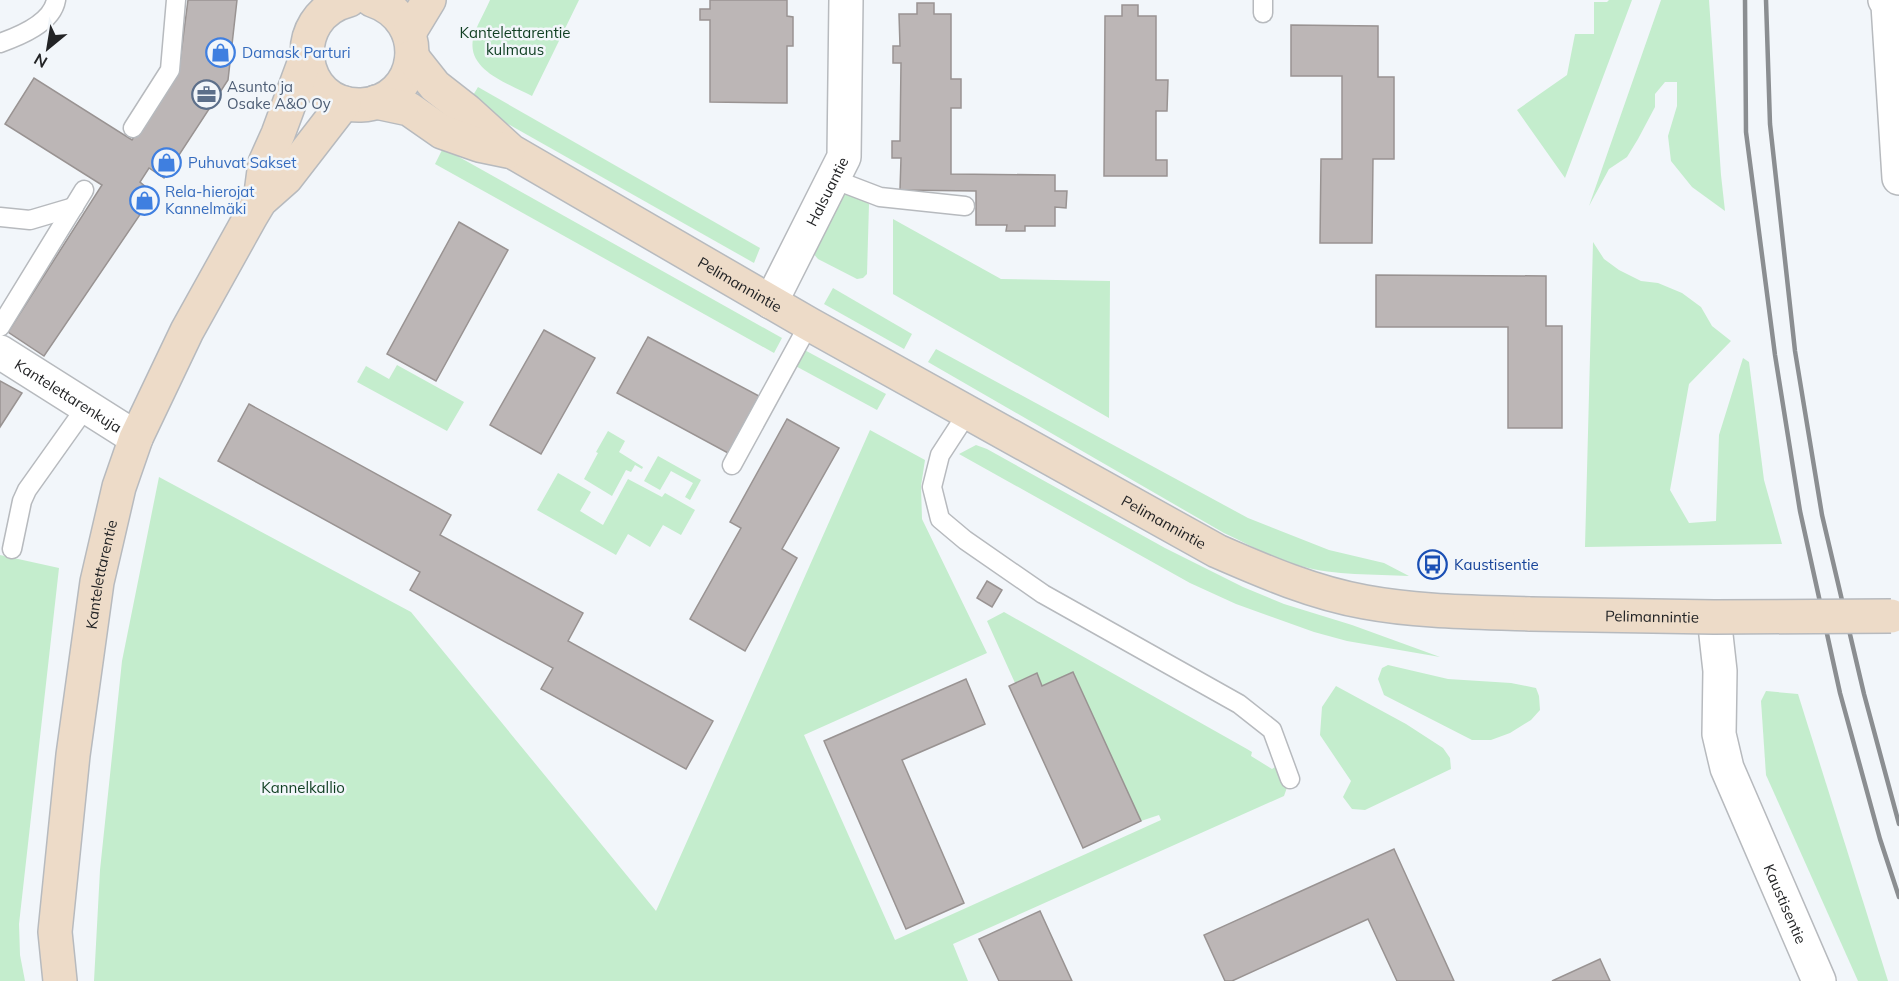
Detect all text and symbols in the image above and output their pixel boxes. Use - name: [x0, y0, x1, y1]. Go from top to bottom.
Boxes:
- north arrow: [18, 18, 78, 78]
- park label: Kantelettarentie kulmaus: [460, 23, 570, 59]
- shop icon: Damask Parturi: [205, 36, 237, 68]
- place label: Damask Parturi: [242, 43, 351, 62]
- text: N: [30, 49, 51, 73]
- place label: Asunto ja Osake A&O Oy: [227, 77, 331, 113]
- office icon: Asunto ja Osake A&O Oy: [190, 79, 222, 111]
- shop icon: Puhuvat Sakset: [151, 146, 183, 178]
- place label: Puhuvat Sakset: [188, 153, 297, 172]
- street label: Halsuantie: [801, 153, 852, 229]
- place label: Rela-hierojat Kannelmäki: [165, 182, 255, 218]
- shop icon: Rela-hierojat Kannelmäki: [128, 184, 160, 216]
- street label: Pelimannintie: [695, 252, 785, 316]
- street label: Kantelettarenkuja: [11, 354, 126, 436]
- street label: Pelimannintie: [1118, 490, 1210, 553]
- street label: Kantelettarentie: [81, 518, 121, 630]
- bus stop icon: Kaustisentie: [1417, 548, 1449, 580]
- place label: Kaustisentie: [1454, 555, 1539, 574]
- street label: Pelimannintie: [1605, 606, 1699, 626]
- park label: Kannelkallio: [261, 778, 345, 797]
- street label: Kaustisentie: [1760, 861, 1811, 946]

